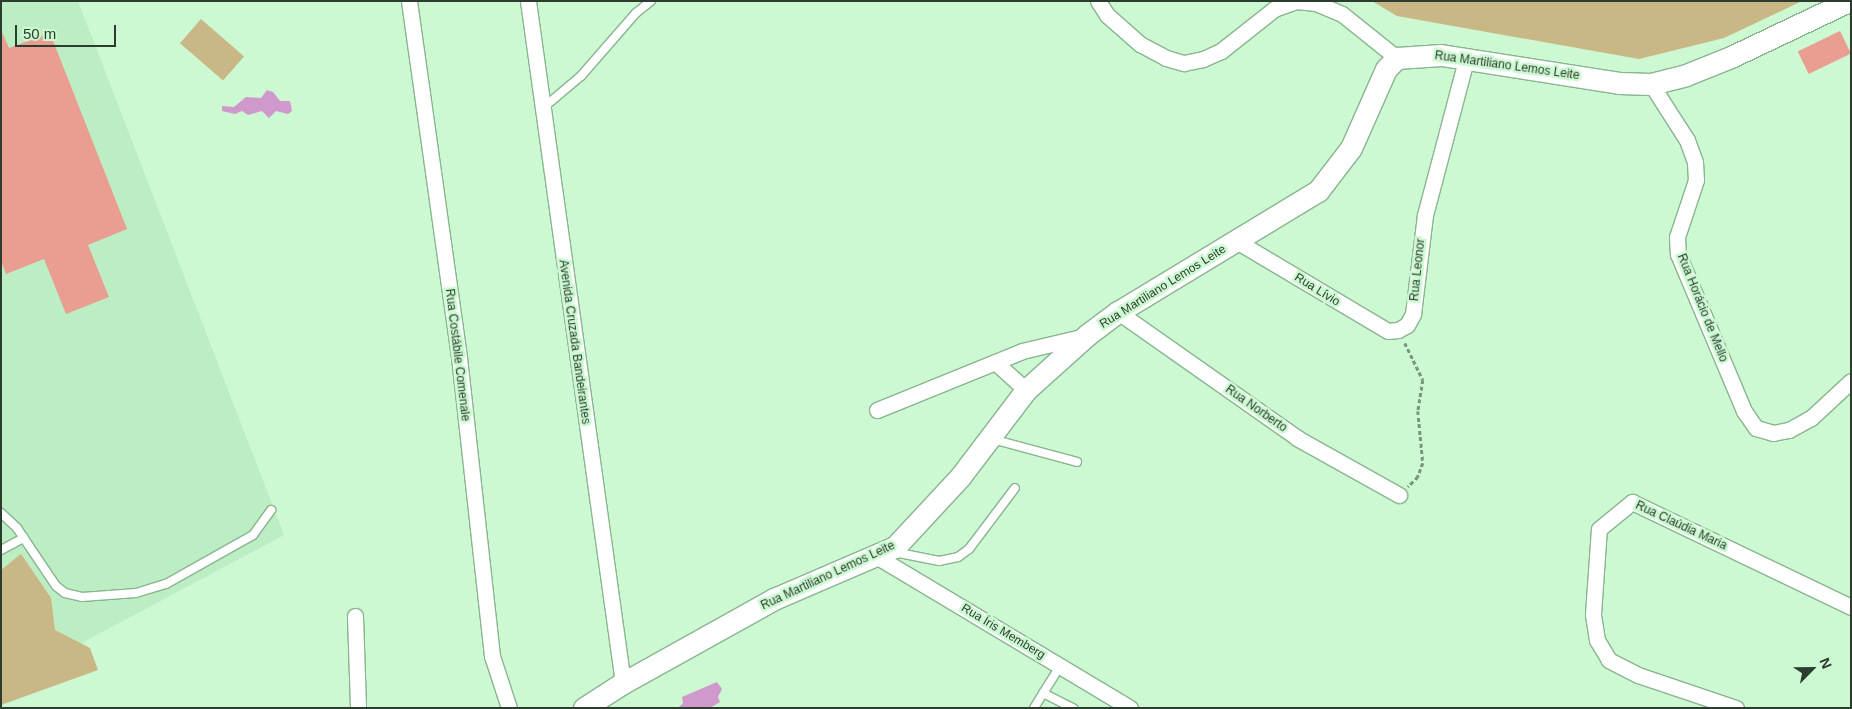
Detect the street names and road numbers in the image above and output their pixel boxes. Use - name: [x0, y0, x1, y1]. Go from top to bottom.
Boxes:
- street label: Rua Martiliano Lemos Leite: [1434, 49, 1580, 83]
- street label: Rua Leonor: [1408, 238, 1428, 302]
- street label: Rua Martiliano Lemos Leite: [1097, 242, 1229, 332]
- street label: Rua Horácio de Mello: [1674, 252, 1730, 364]
- street label: Avenida Cruzada Bandeirantes: [555, 259, 593, 425]
- street label: Rua Lívio: [1292, 270, 1342, 310]
- street label: Rua Costábile Comenale: [442, 288, 472, 422]
- street label: Rua Norberto: [1222, 382, 1290, 436]
- street label: Rua Claúdia Maria: [1633, 498, 1729, 554]
- street label: Rua Martiliano Lemos Leite: [759, 539, 897, 613]
- street label: Rua Íris Memberg: [958, 601, 1048, 663]

